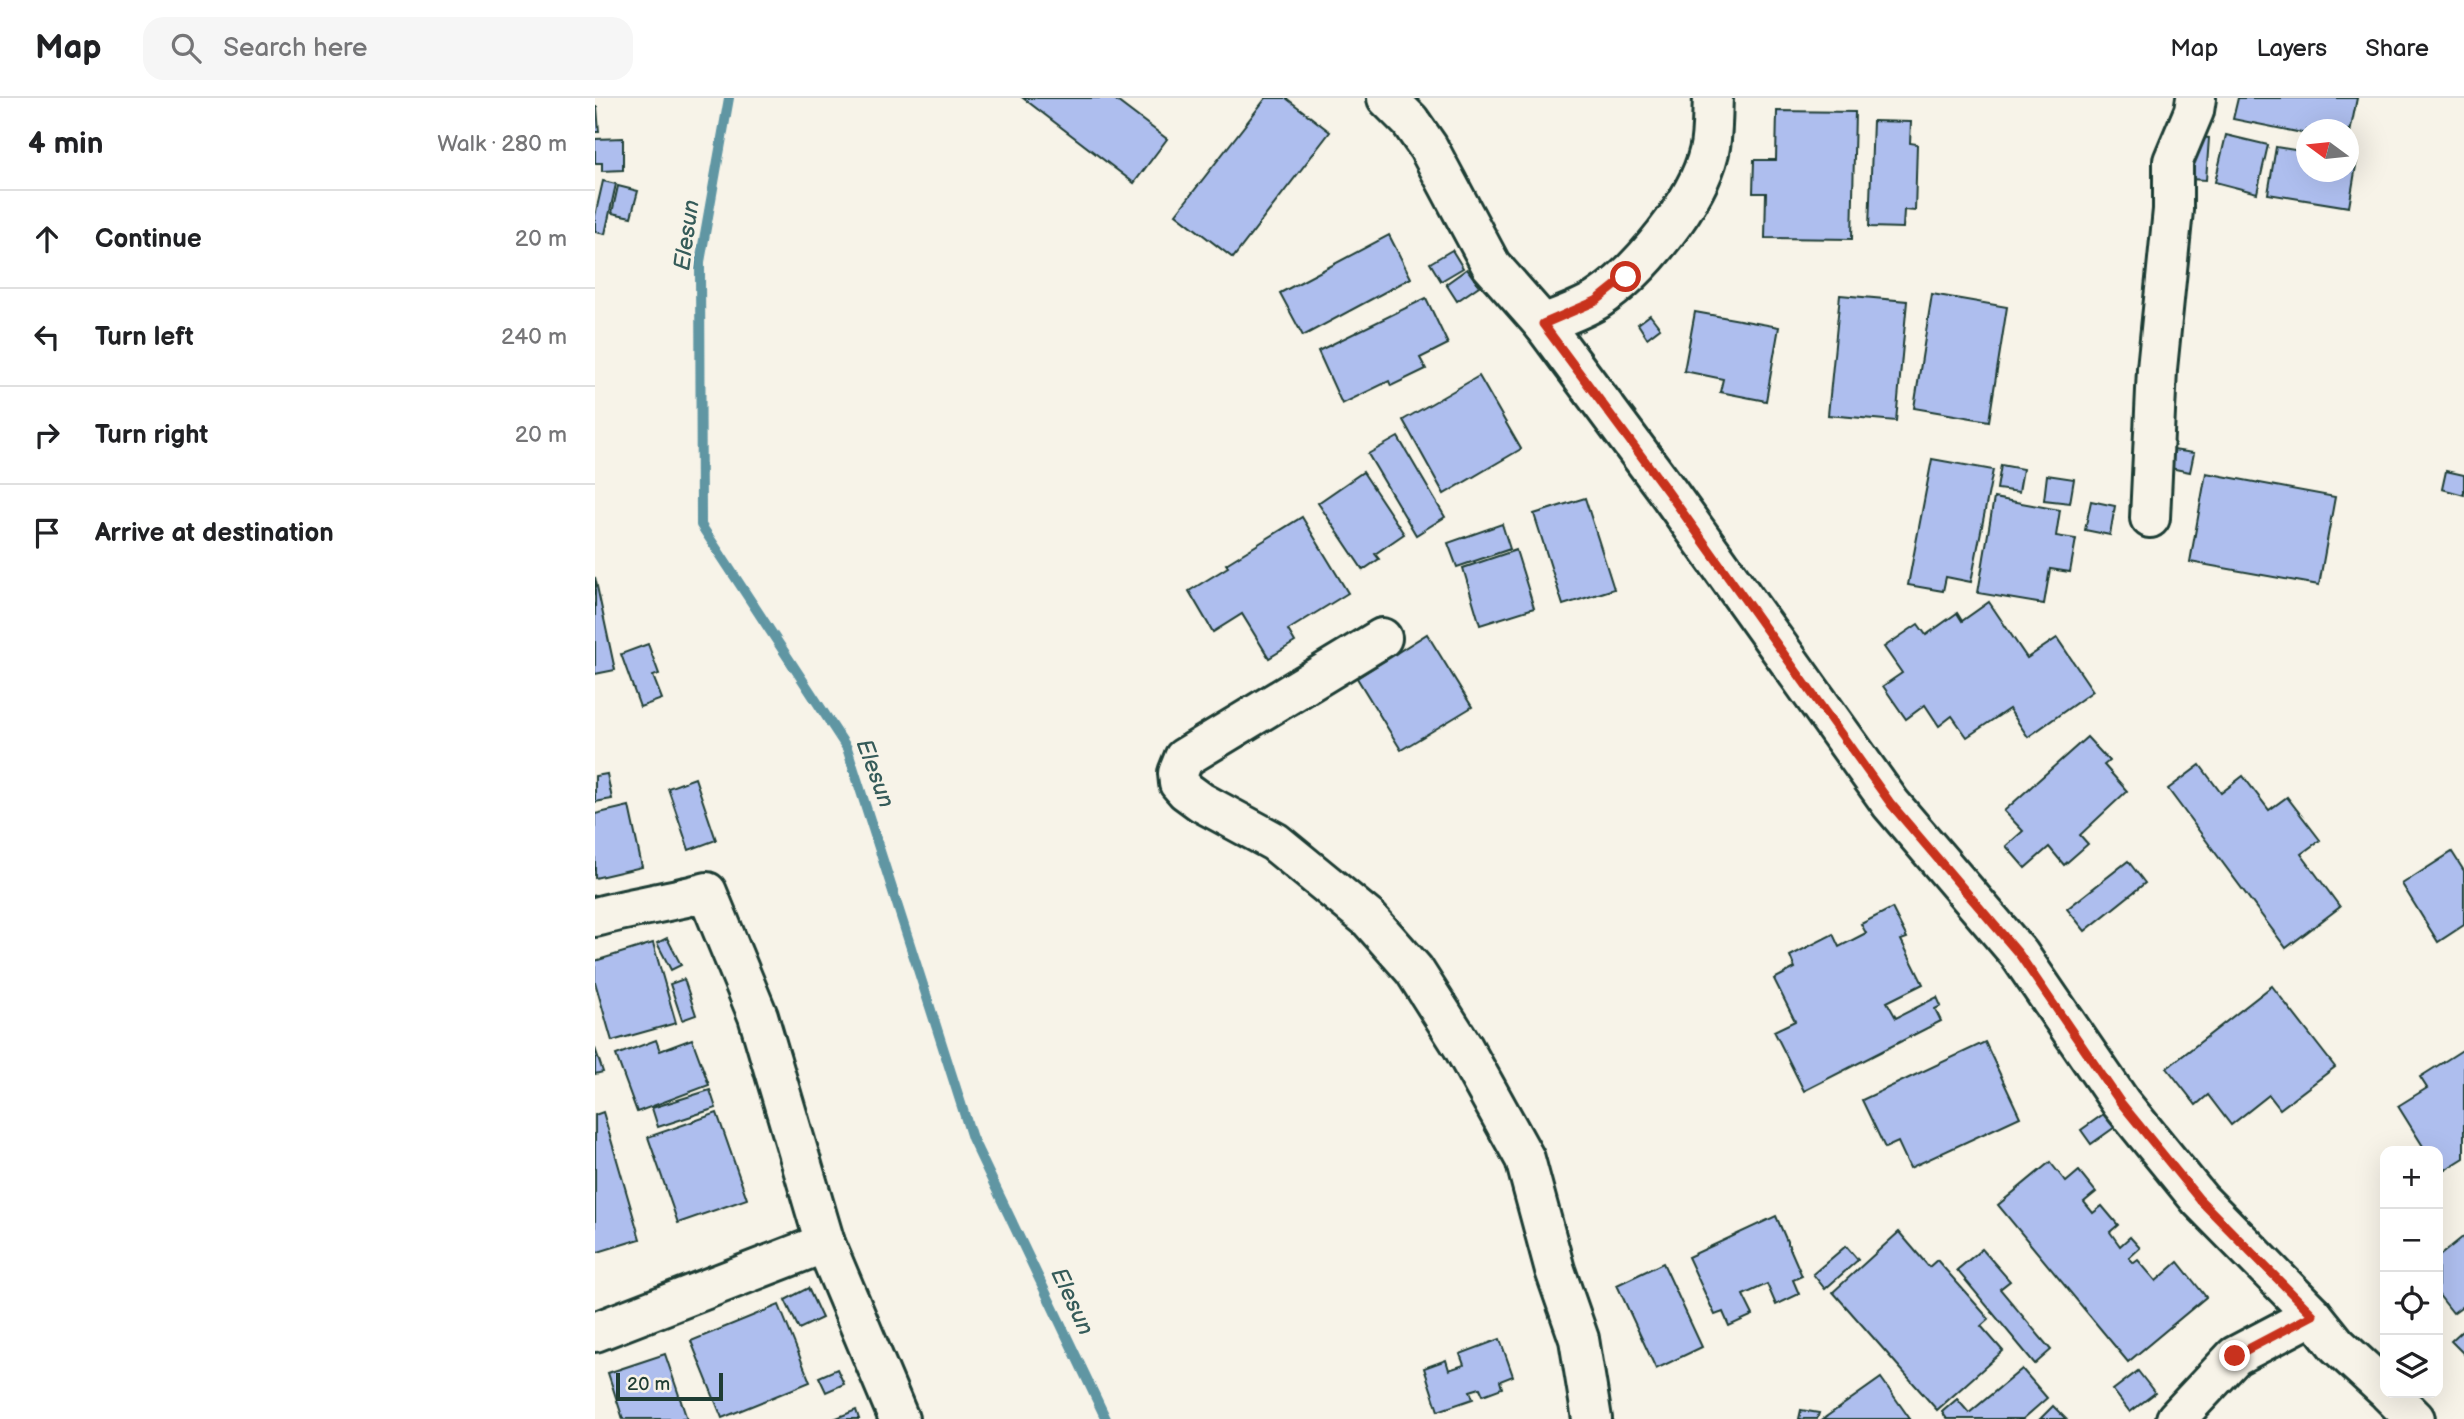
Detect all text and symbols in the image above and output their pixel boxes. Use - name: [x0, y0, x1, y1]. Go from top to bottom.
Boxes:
- search box: [143, 17, 633, 80]
- text: Map: [35, 28, 101, 68]
- icon: search: [167, 29, 205, 67]
- text: Search here: [223, 33, 367, 64]
- text: Map: [2170, 34, 2218, 63]
- text: Layers: [2256, 34, 2327, 63]
- text: Share: [2365, 34, 2429, 63]
- north arrow: [2296, 119, 2359, 182]
- text: 4 min: [28, 126, 103, 162]
- text: Walk · 280 m: [437, 130, 567, 158]
- water label: Elesun: [668, 198, 706, 272]
- icon: ahead: [28, 220, 66, 258]
- text: Continue: [95, 224, 202, 255]
- text: 20 m: [515, 225, 567, 253]
- route start: [1610, 261, 1641, 292]
- icon: left: [28, 318, 66, 356]
- text: Turn left: [95, 322, 194, 353]
- text: 240 m: [501, 323, 567, 351]
- icon: right: [28, 416, 66, 454]
- text: Turn right: [95, 420, 208, 451]
- text: 20 m: [515, 421, 567, 449]
- icon: arrive: [28, 514, 66, 552]
- text: Arrive at destination: [95, 518, 334, 549]
- water label: Elesun: [850, 735, 900, 811]
- map controls: [2380, 1146, 2443, 1398]
- button: +: [2380, 1146, 2443, 1209]
- button: −: [2380, 1209, 2443, 1272]
- water label: Elesun: [1044, 1263, 1100, 1339]
- button: locate: [2380, 1272, 2443, 1335]
- button: layers: [2380, 1335, 2443, 1398]
- route end: [2219, 1340, 2250, 1371]
- scale bar: [616, 1370, 723, 1402]
- text: 20 m: [627, 1373, 670, 1396]

